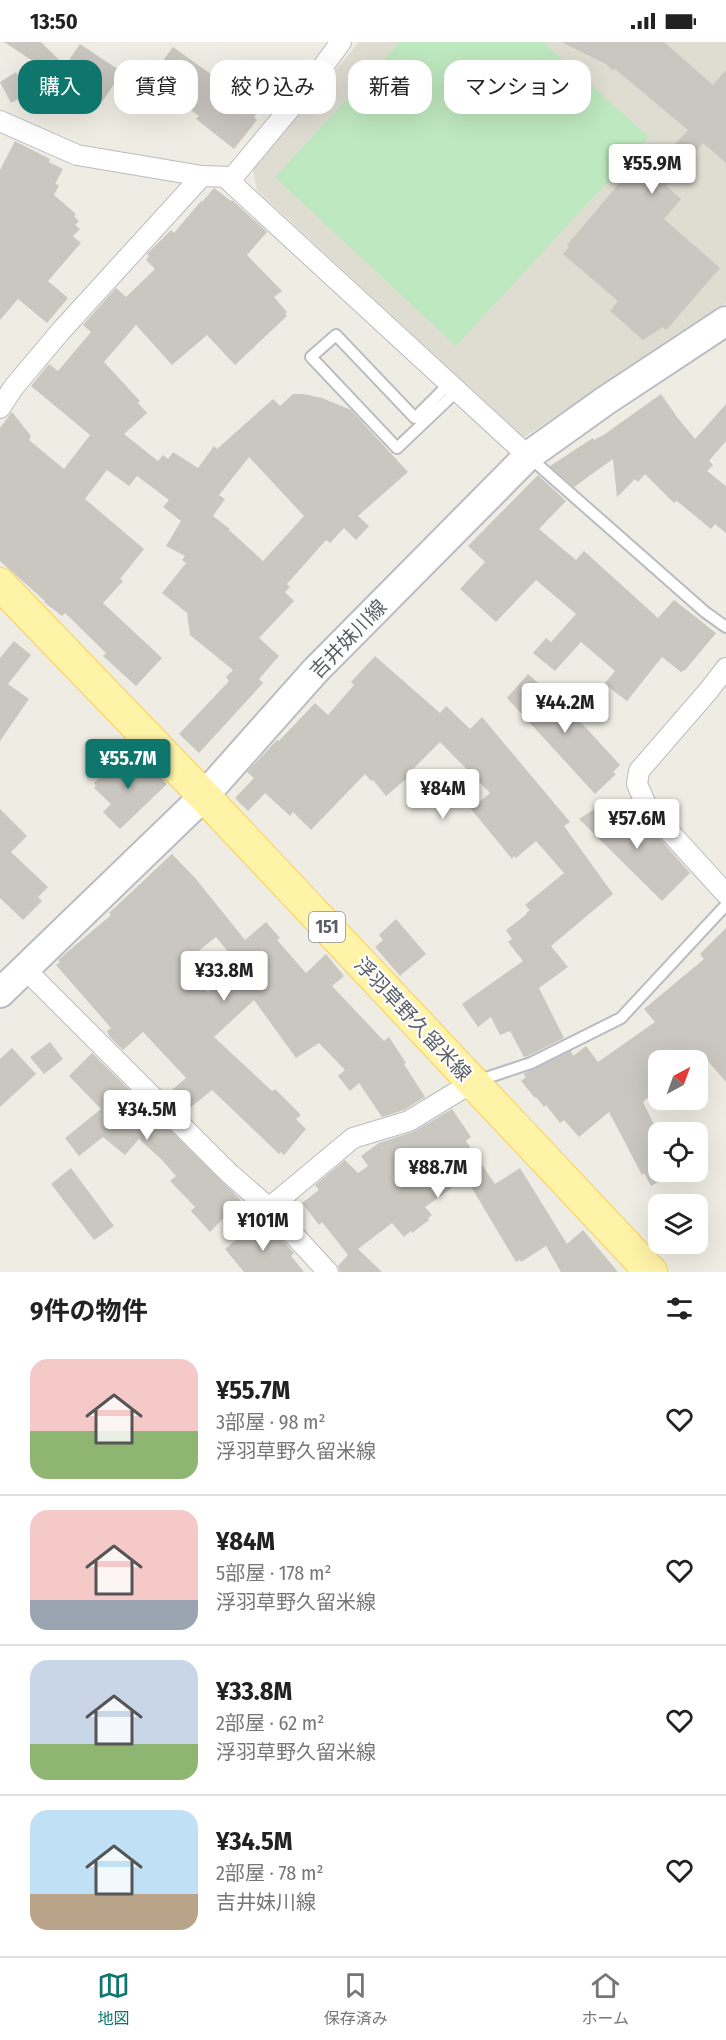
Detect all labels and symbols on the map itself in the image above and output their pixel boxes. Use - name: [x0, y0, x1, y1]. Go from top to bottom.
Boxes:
- pin: ¥55.9M: [603, 144, 701, 195]
- street label: 吉井妹川線: [305, 595, 391, 683]
- pin: ¥44.2M: [516, 683, 614, 734]
- pin: ¥55.7M: [79, 739, 177, 790]
- pin: ¥84M: [407, 769, 479, 820]
- pin: ¥57.6M: [588, 799, 686, 850]
- road number: 151: [309, 912, 345, 942]
- pin: ¥33.8M: [175, 951, 273, 1002]
- street label: 浮羽草野久留米線: [350, 952, 476, 1086]
- north arrow: [648, 1050, 708, 1110]
- pin: ¥34.5M: [98, 1090, 196, 1141]
- pin: ¥88.7M: [389, 1148, 487, 1199]
- pin: ¥101M: [221, 1201, 305, 1252]

